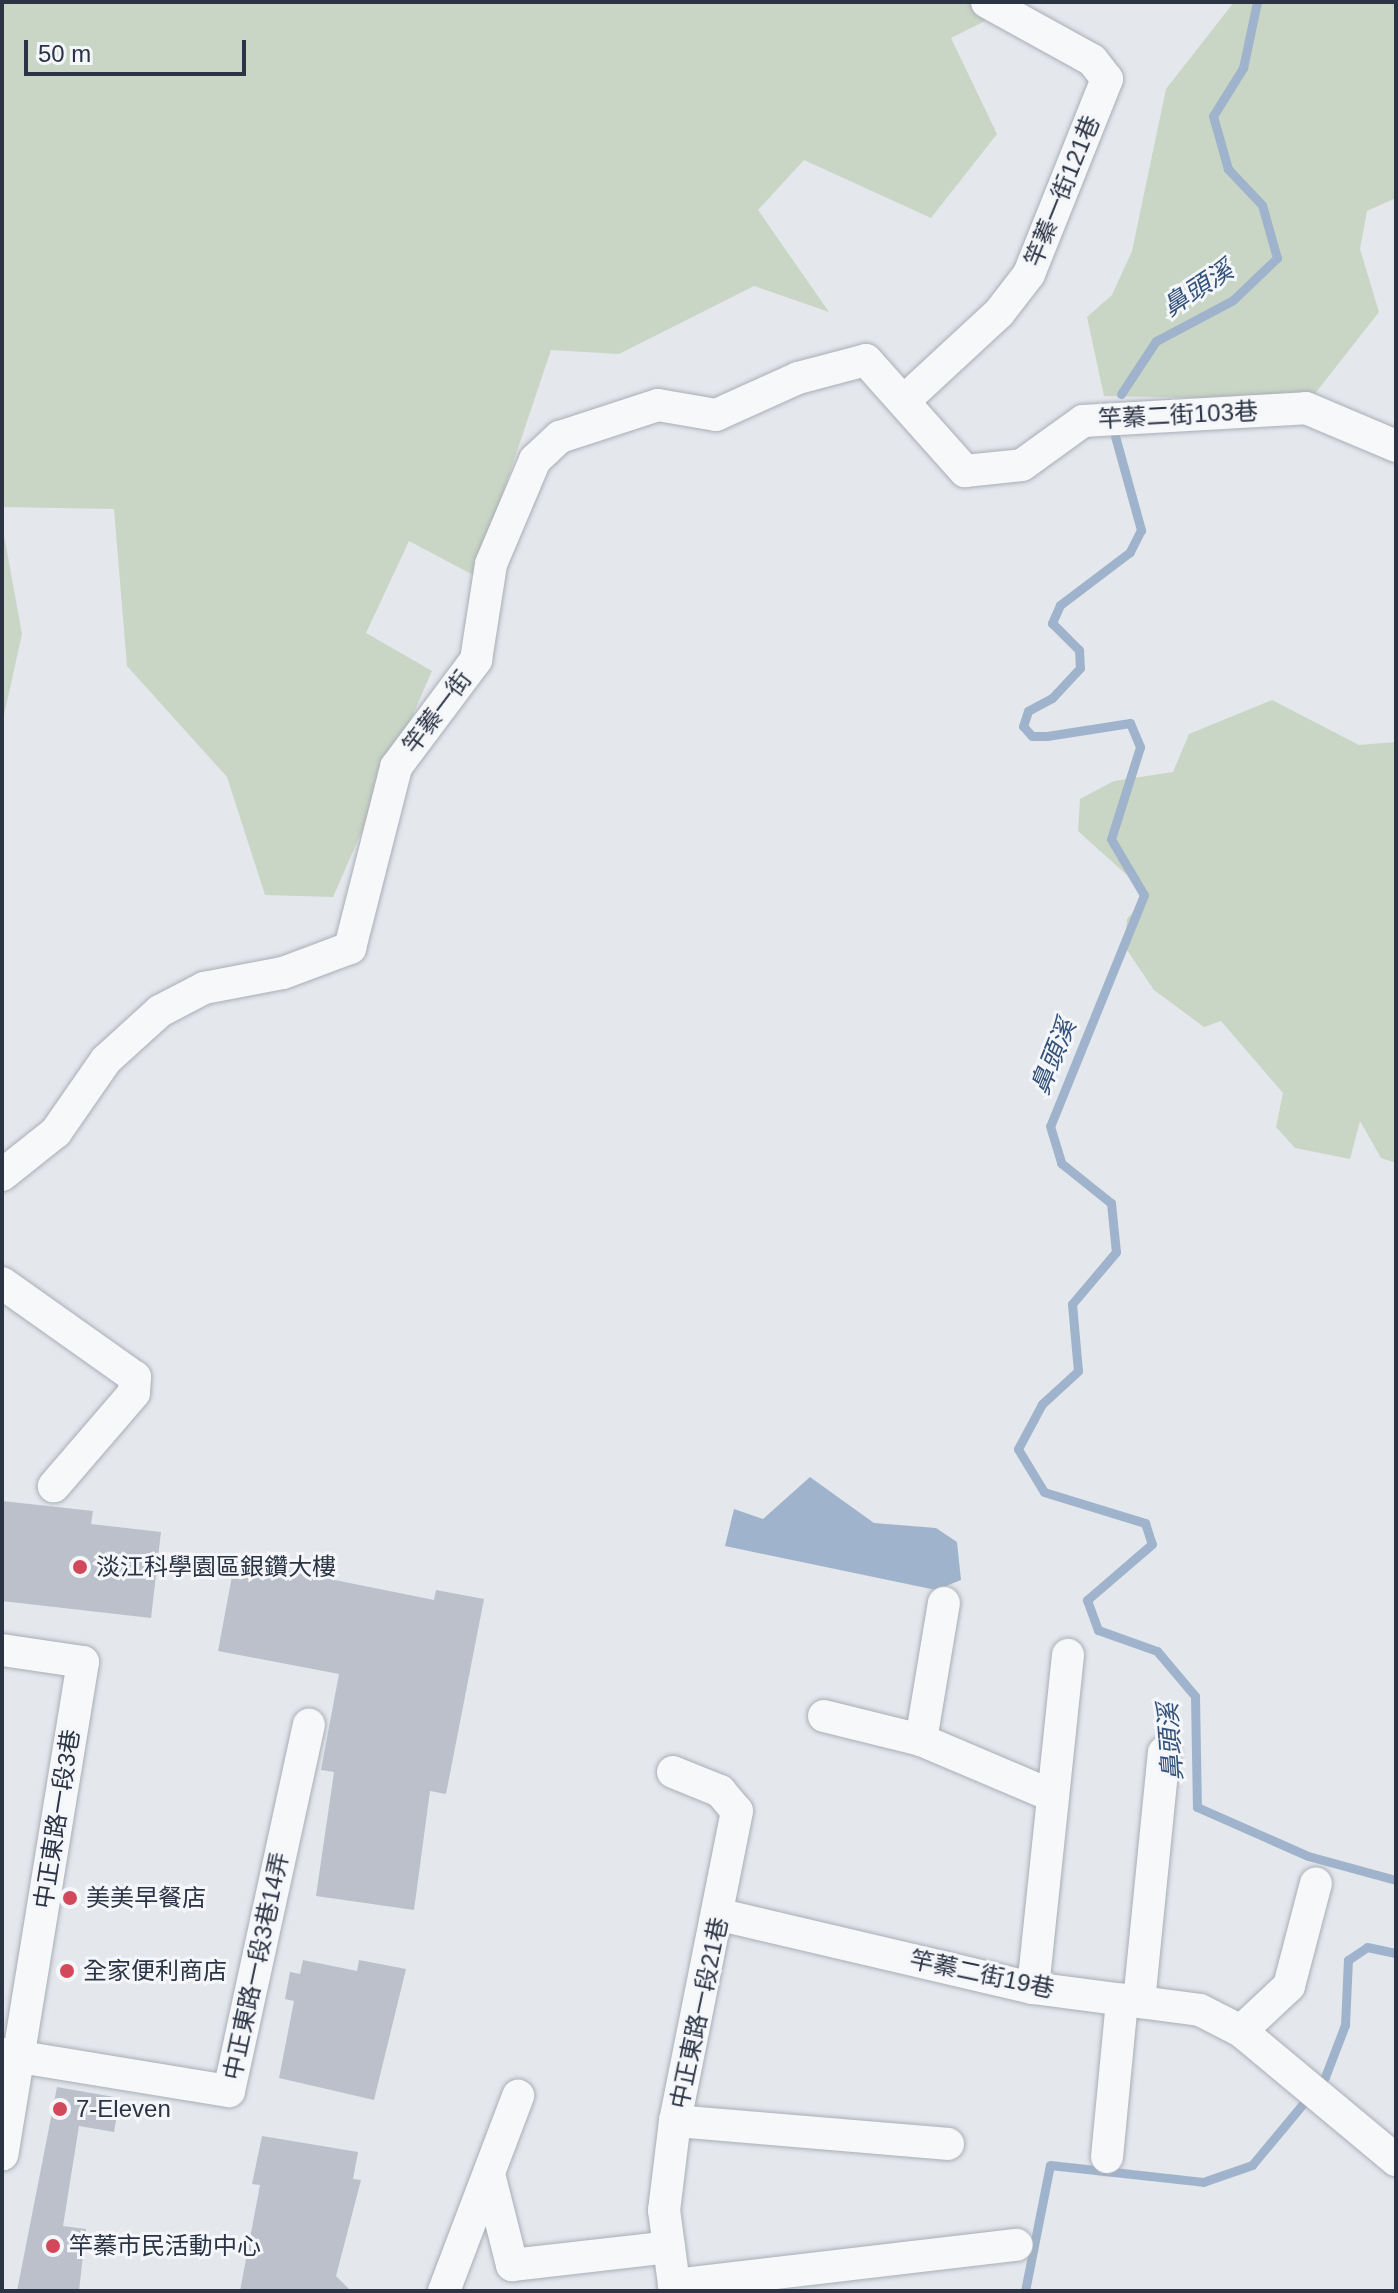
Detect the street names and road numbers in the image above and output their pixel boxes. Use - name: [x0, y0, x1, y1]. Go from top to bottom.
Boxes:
- street label: 竿蓁一街121巷: [1019, 111, 1105, 271]
- street label: 竿蓁二街103巷: [1097, 396, 1259, 434]
- street label: 竿蓁一街: [397, 665, 477, 759]
- street label: 中正東路一段3巷: [29, 1727, 85, 1911]
- street label: 中正東路一段3巷14弄: [218, 1850, 294, 2082]
- street label: 中正東路一段21巷: [665, 1915, 733, 2111]
- street label: 竿蓁二街19巷: [907, 1945, 1057, 2003]

